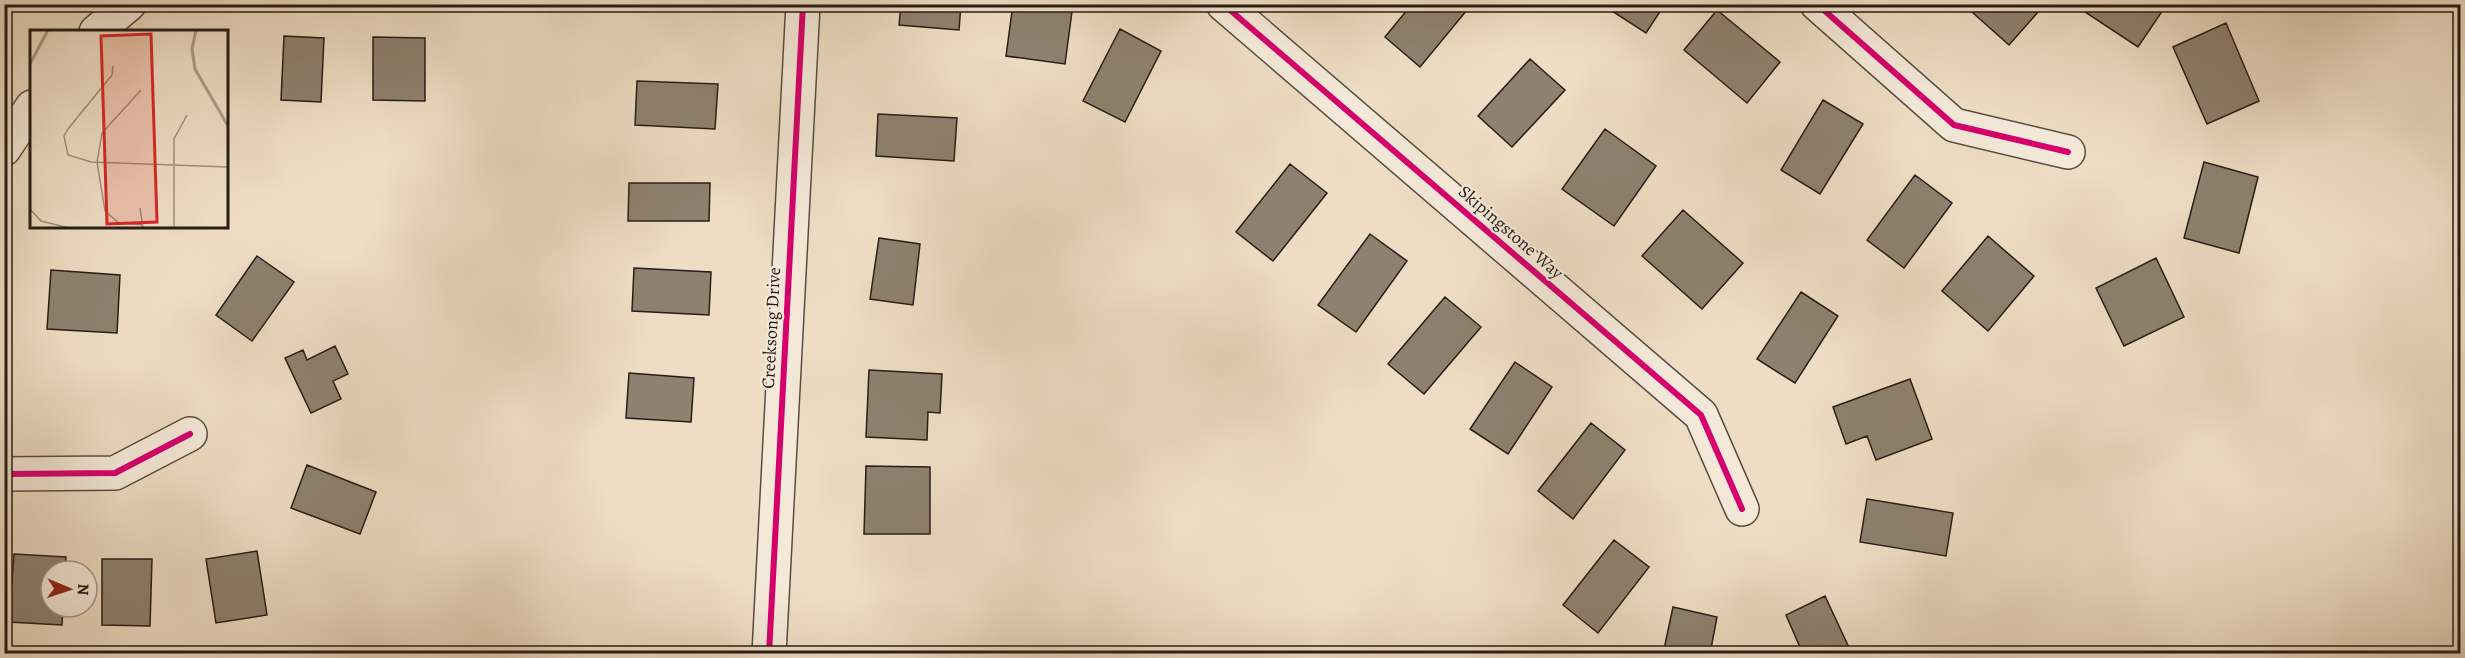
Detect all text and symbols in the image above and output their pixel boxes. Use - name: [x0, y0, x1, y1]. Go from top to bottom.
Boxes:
- inset map: [30, 30, 228, 228]
- street label: Skipingstone Way: [1453, 180, 1569, 285]
- street label: Creeksong Drive: [756, 267, 786, 389]
- north arrow: [39, 559, 99, 619]
- text: N: [72, 583, 94, 596]

